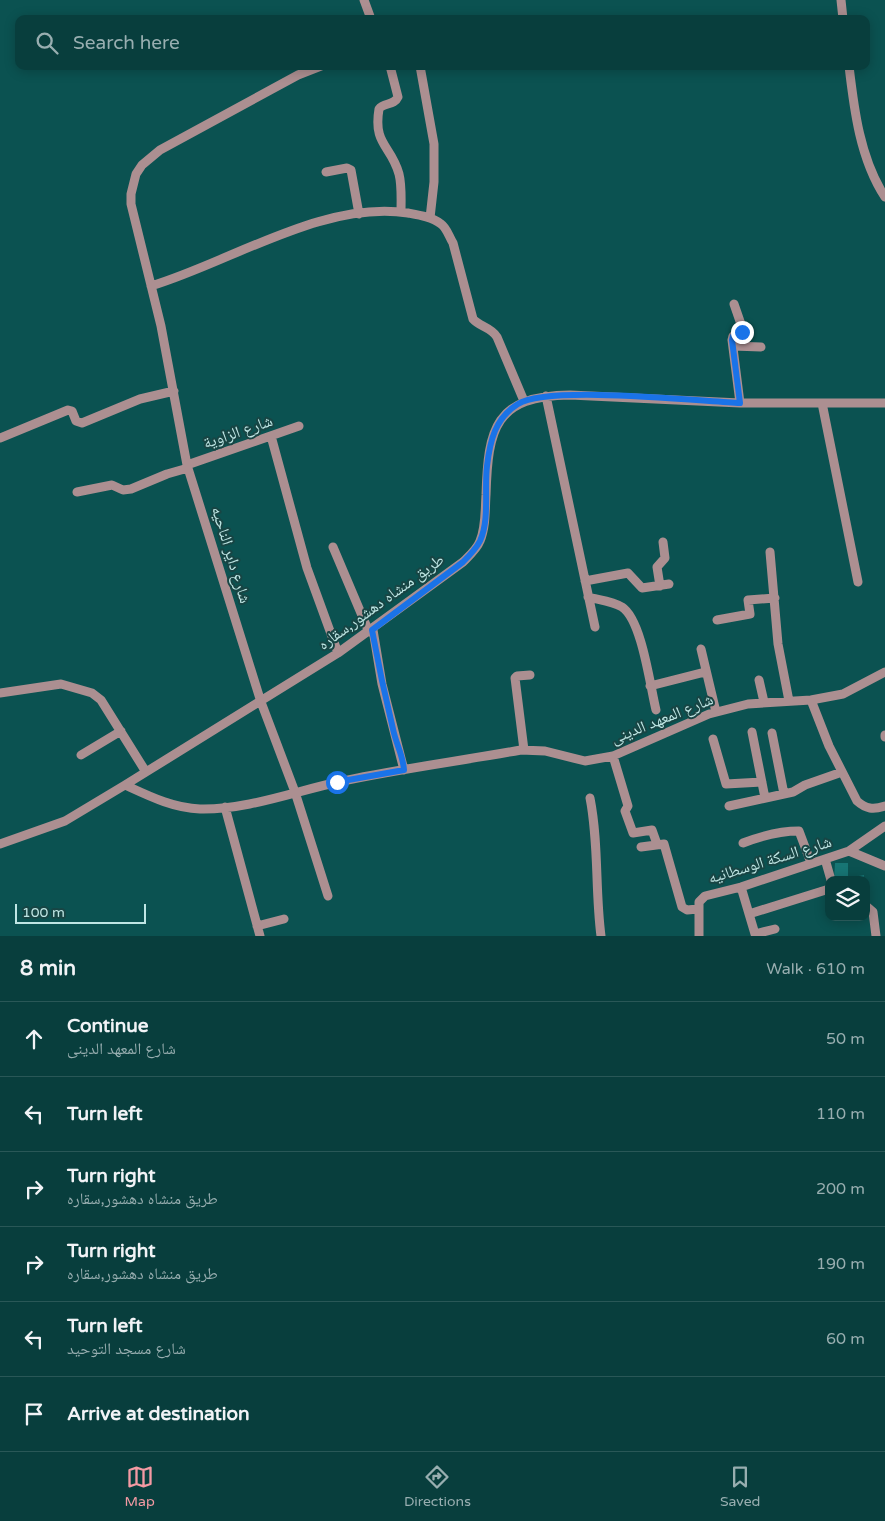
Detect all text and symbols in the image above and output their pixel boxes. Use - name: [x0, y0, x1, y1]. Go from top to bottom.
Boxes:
- search box: [15, 15, 870, 70]
- icon: search: [33, 29, 61, 57]
- text: Search here: [73, 32, 180, 54]
- route end: [731, 321, 754, 344]
- street label: شارع الزاوية: [201, 411, 275, 453]
- street label: شارع داير الناحيه: [207, 504, 255, 606]
- street label: طريق منشاه دهشور,سقاره: [314, 550, 448, 654]
- street label: شارع المعهد الدينى: [608, 689, 716, 749]
- route start: [326, 771, 349, 794]
- street label: شارع السكة الوسطانيه: [706, 832, 834, 888]
- map controls: [825, 876, 870, 921]
- button: layers: [825, 876, 870, 921]
- scale bar: [15, 901, 146, 924]
- text: 100 m: [22, 904, 65, 921]
- text: 8 min: [20, 956, 76, 981]
- text: Walk · 610 m: [766, 959, 865, 979]
- text: Continue: [67, 1015, 149, 1037]
- icon: ahead: [20, 1025, 48, 1053]
- text: 50 m: [826, 1029, 865, 1049]
- text: شارع المعهد الدينى: [67, 1039, 176, 1059]
- icon: left: [20, 1100, 48, 1128]
- text: Turn left: [67, 1103, 143, 1125]
- text: 110 m: [816, 1104, 865, 1124]
- text: Turn right: [67, 1165, 155, 1187]
- icon: right: [20, 1175, 48, 1203]
- text: 200 m: [816, 1179, 865, 1199]
- text: طريق منشاه دهشور,سقاره: [67, 1189, 218, 1209]
- text: Turn right: [67, 1240, 155, 1262]
- icon: right: [20, 1250, 48, 1278]
- text: 190 m: [816, 1254, 865, 1274]
- text: طريق منشاه دهشور,سقاره: [67, 1264, 218, 1284]
- text: Turn left: [67, 1315, 143, 1337]
- icon: left: [20, 1325, 48, 1353]
- text: 60 m: [826, 1329, 865, 1349]
- text: شارع مسجد التوحيد: [67, 1339, 186, 1359]
- icon: arrive: [20, 1400, 48, 1428]
- text: Arrive at destination: [67, 1403, 250, 1425]
- tab: Map: [125, 1463, 155, 1510]
- tab: Directions: [404, 1463, 471, 1510]
- tab: Saved: [720, 1463, 760, 1510]

